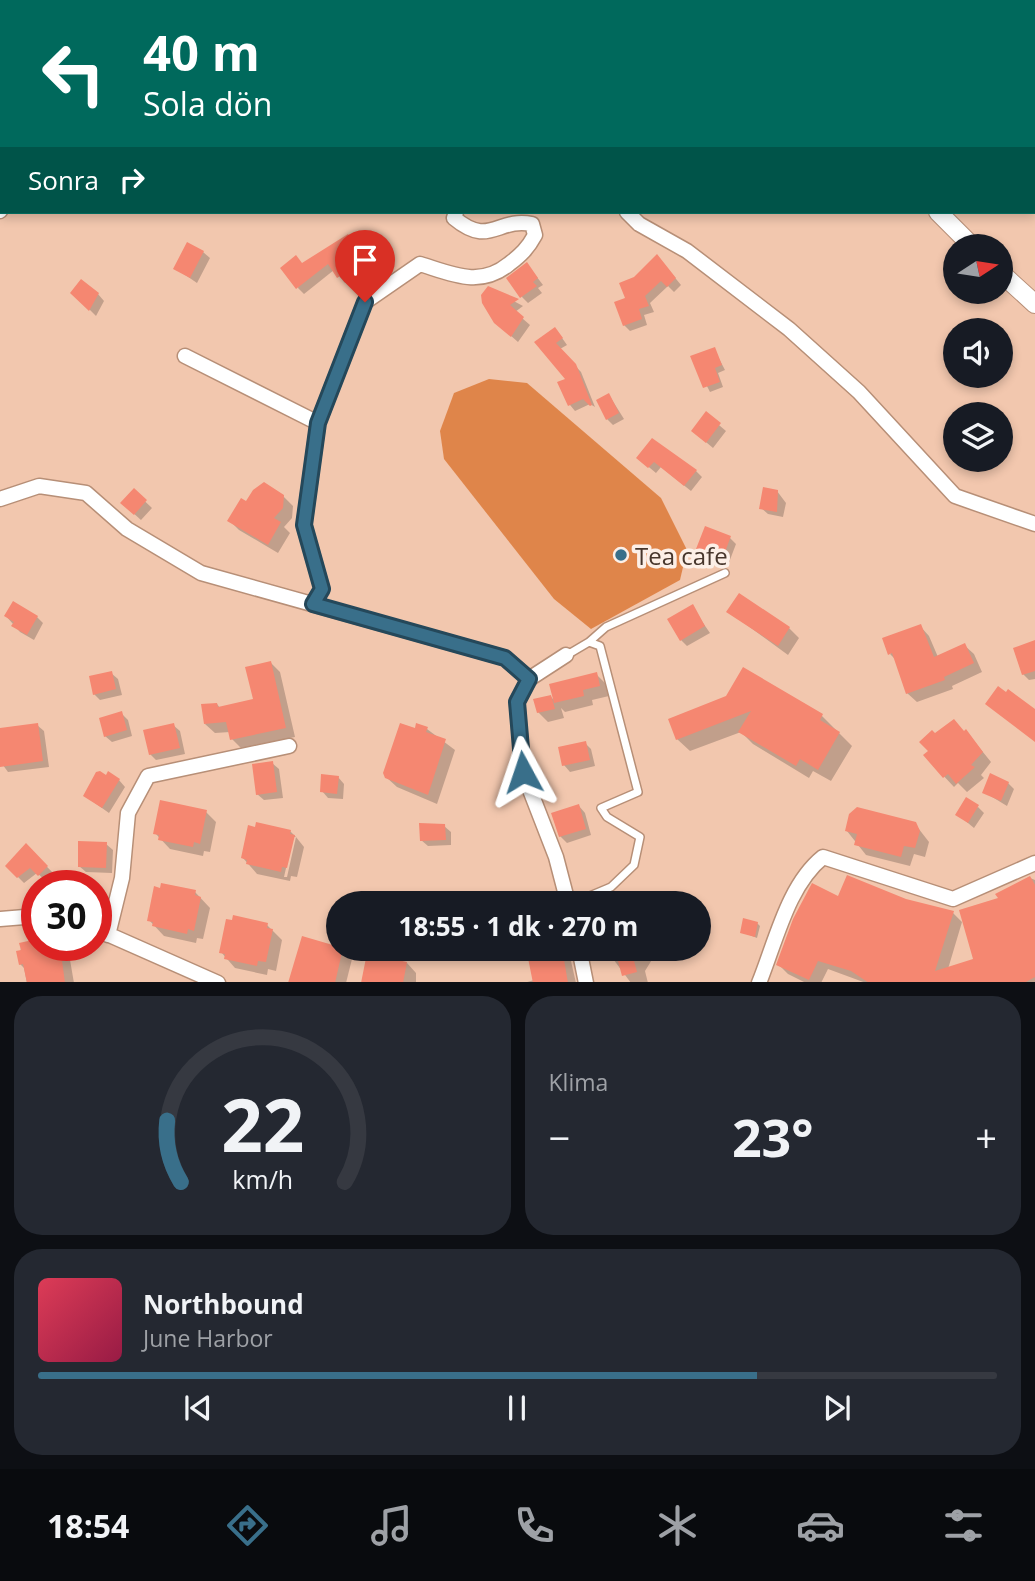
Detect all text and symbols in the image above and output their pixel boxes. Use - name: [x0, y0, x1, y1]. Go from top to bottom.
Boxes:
- text: 40 m: [143, 19, 260, 85]
- icon: left: [28, 28, 119, 119]
- text: Sola dön: [143, 82, 272, 125]
- icon: right: [113, 161, 151, 199]
- text: Sonra: [28, 162, 99, 198]
- pin: [335, 230, 395, 302]
- north arrow: [943, 234, 1013, 304]
- map controls: [943, 234, 1013, 472]
- icon: arrive: [346, 241, 384, 279]
- button: sound: [943, 318, 1013, 388]
- button: layers: [943, 402, 1013, 472]
- place label: Tea cafe: [635, 539, 728, 572]
- marker: Tea cafe: [613, 547, 629, 563]
- position arrow: [486, 735, 560, 809]
- speed limit sign: 30: [21, 870, 112, 961]
- text: 18:55 · 1 dk · 270 m: [399, 908, 638, 944]
- text: Klima: [549, 1066, 608, 1098]
- text: 22: [221, 1074, 304, 1173]
- text: 23°: [732, 1101, 814, 1172]
- text: −: [549, 1111, 570, 1163]
- text: +: [975, 1111, 997, 1163]
- text: km/h: [232, 1161, 293, 1195]
- text: Northbound: [143, 1286, 304, 1322]
- text: June Harbor: [143, 1322, 273, 1354]
- icon: previous: [179, 1389, 217, 1427]
- icon: pause: [498, 1389, 536, 1427]
- icon: next: [818, 1389, 856, 1427]
- icon: directions: [223, 1501, 272, 1550]
- icon: music: [367, 1501, 416, 1550]
- icon: phone: [510, 1501, 559, 1550]
- icon: climate: [653, 1501, 702, 1550]
- icon: car: [796, 1501, 845, 1550]
- icon: filters: [939, 1501, 988, 1550]
- text: 18:54: [47, 1504, 129, 1547]

